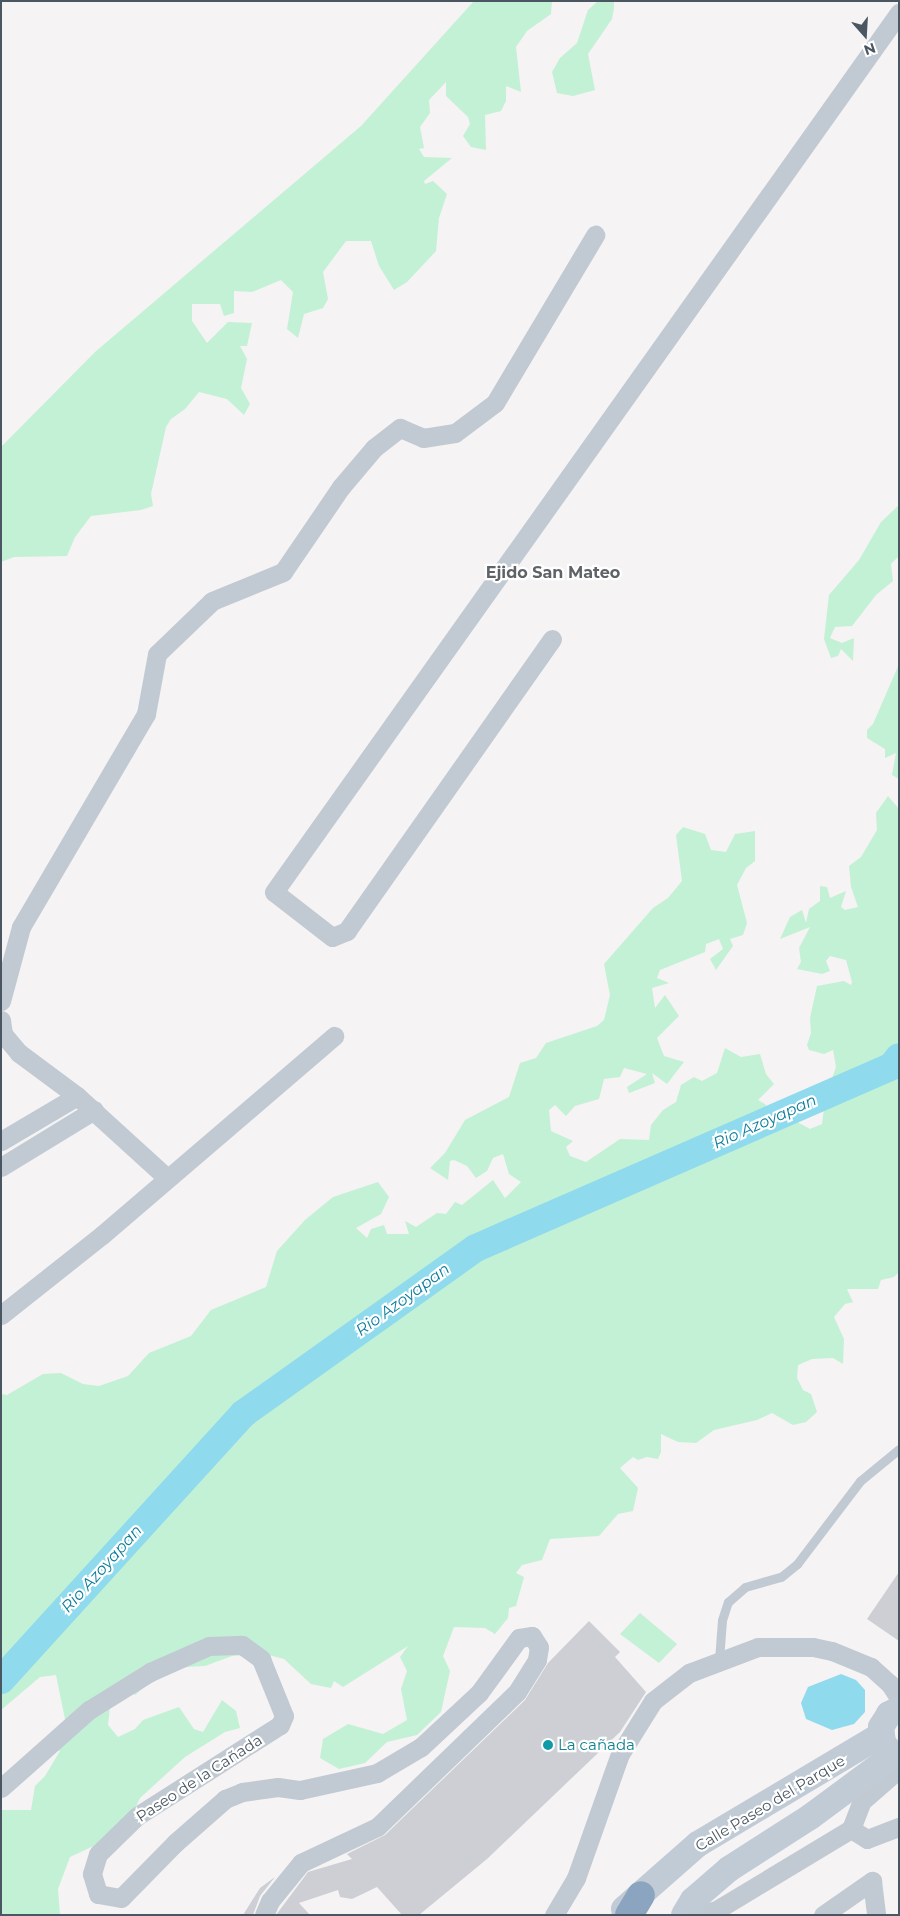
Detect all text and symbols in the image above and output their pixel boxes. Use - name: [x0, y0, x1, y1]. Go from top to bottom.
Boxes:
- north arrow: [840, 10, 890, 60]
- text: N: [862, 39, 878, 60]
- district label: Ejido San Mateo: [486, 563, 620, 583]
- water label: Rio Azoyapan: [710, 1091, 820, 1153]
- water label: Rio Azoyapan: [352, 1260, 454, 1340]
- water label: Rio Azoyapan: [58, 1521, 146, 1617]
- street label: Paseo de la Cañada: [133, 1731, 265, 1825]
- place label: La cañada: [558, 1736, 635, 1754]
- marker: La cañada: [542, 1739, 554, 1751]
- street label: Calle Paseo del Parque: [692, 1751, 848, 1855]

